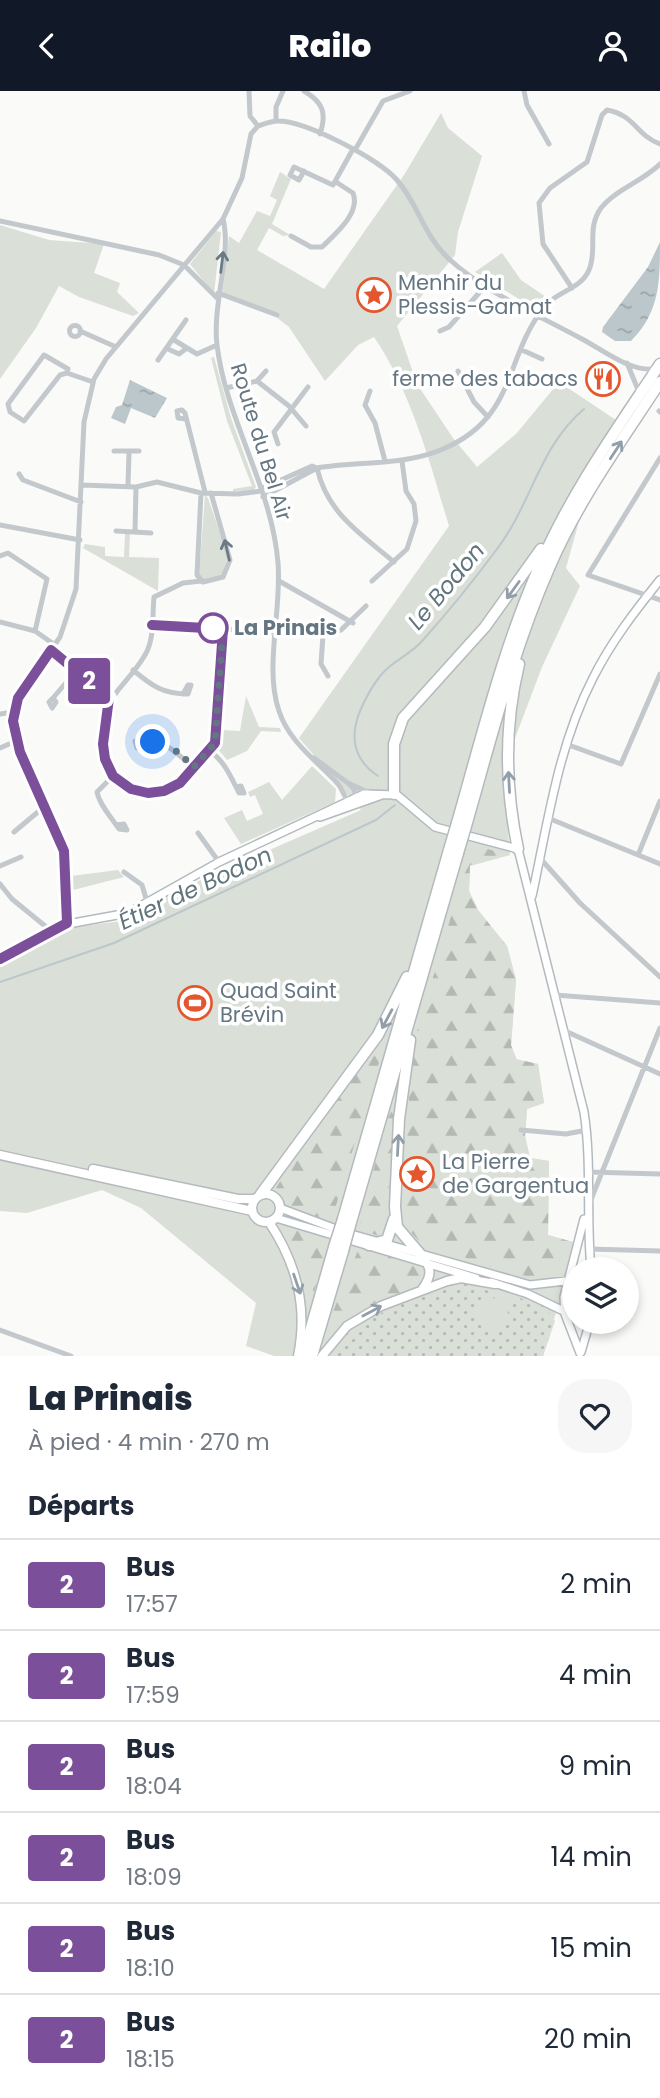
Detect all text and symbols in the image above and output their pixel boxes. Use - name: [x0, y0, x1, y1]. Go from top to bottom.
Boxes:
- text: Railo: [289, 23, 371, 68]
- icon: back: [28, 27, 66, 65]
- icon: person: [594, 27, 632, 65]
- one-way arrow: [215, 251, 228, 274]
- place label: Menhir du Plessis-Gamat: [398, 268, 552, 321]
- place icon: Menhir du Plessis-Gamat: [355, 276, 393, 314]
- street label: Route du Bel Air: [224, 360, 299, 524]
- restaurant icon: ferme des tabacs: [584, 360, 622, 398]
- place label: ferme des tabacs: [392, 364, 578, 393]
- one-way arrow: [609, 440, 623, 460]
- water label: Le Bodon: [400, 536, 492, 636]
- one-way arrow: [220, 539, 233, 562]
- one-way arrow: [506, 580, 520, 599]
- marker: La Prinais: [198, 613, 228, 643]
- place label: La Prinais: [234, 613, 337, 642]
- line badge: 2: [66, 658, 112, 704]
- text: 2: [82, 664, 96, 697]
- your location: [135, 724, 170, 759]
- one-way arrow: [502, 771, 515, 794]
- water label: Étier de Bodon: [113, 838, 277, 938]
- place label: Quad Saint Brévin: [220, 976, 337, 1029]
- sports icon: Quad Saint Brévin: [176, 984, 214, 1022]
- one-way arrow: [380, 1008, 393, 1029]
- one-way arrow: [391, 1134, 404, 1157]
- place label: La Pierre de Gargentua: [442, 1147, 589, 1200]
- place icon: La Pierre de Gargentua: [398, 1155, 436, 1193]
- map controls: [562, 1257, 639, 1334]
- button: layers: [562, 1257, 639, 1334]
- one-way arrow: [292, 1272, 304, 1294]
- one-way arrow: [361, 1304, 382, 1317]
- text: La Prinais: [28, 1375, 193, 1422]
- button: heart: [558, 1379, 632, 1453]
- text: À pied · 4 min · 270 m: [28, 1426, 270, 1458]
- text: Départs: [28, 1488, 134, 1524]
- text: Bus: [126, 1549, 175, 1585]
- text: 2 min: [560, 1566, 632, 1602]
- text: 2: [60, 1568, 73, 1601]
- text: 17:57: [126, 1588, 178, 1620]
- text: Bus: [126, 1640, 175, 1676]
- text: 4 min: [559, 1657, 632, 1693]
- text: 2: [60, 1659, 73, 1692]
- text: 17:59: [126, 1679, 180, 1711]
- text: Bus: [126, 1731, 175, 1767]
- text: 9 min: [559, 1748, 632, 1784]
- text: 2: [60, 1750, 73, 1783]
- text: 18:04: [126, 1770, 182, 1802]
- text: Bus: [126, 1822, 175, 1858]
- text: 14 min: [551, 1839, 632, 1875]
- text: 2: [60, 1841, 73, 1874]
- text: 18:09: [126, 1861, 182, 1893]
- text: Bus: [126, 1913, 175, 1949]
- text: 15 min: [551, 1930, 632, 1966]
- text: 2: [60, 1932, 73, 1965]
- text: 18:10: [126, 1952, 175, 1984]
- text: Bus: [126, 2004, 175, 2040]
- text: 20 min: [544, 2021, 632, 2057]
- text: 2: [60, 2023, 73, 2056]
- text: 18:15: [126, 2043, 175, 2075]

